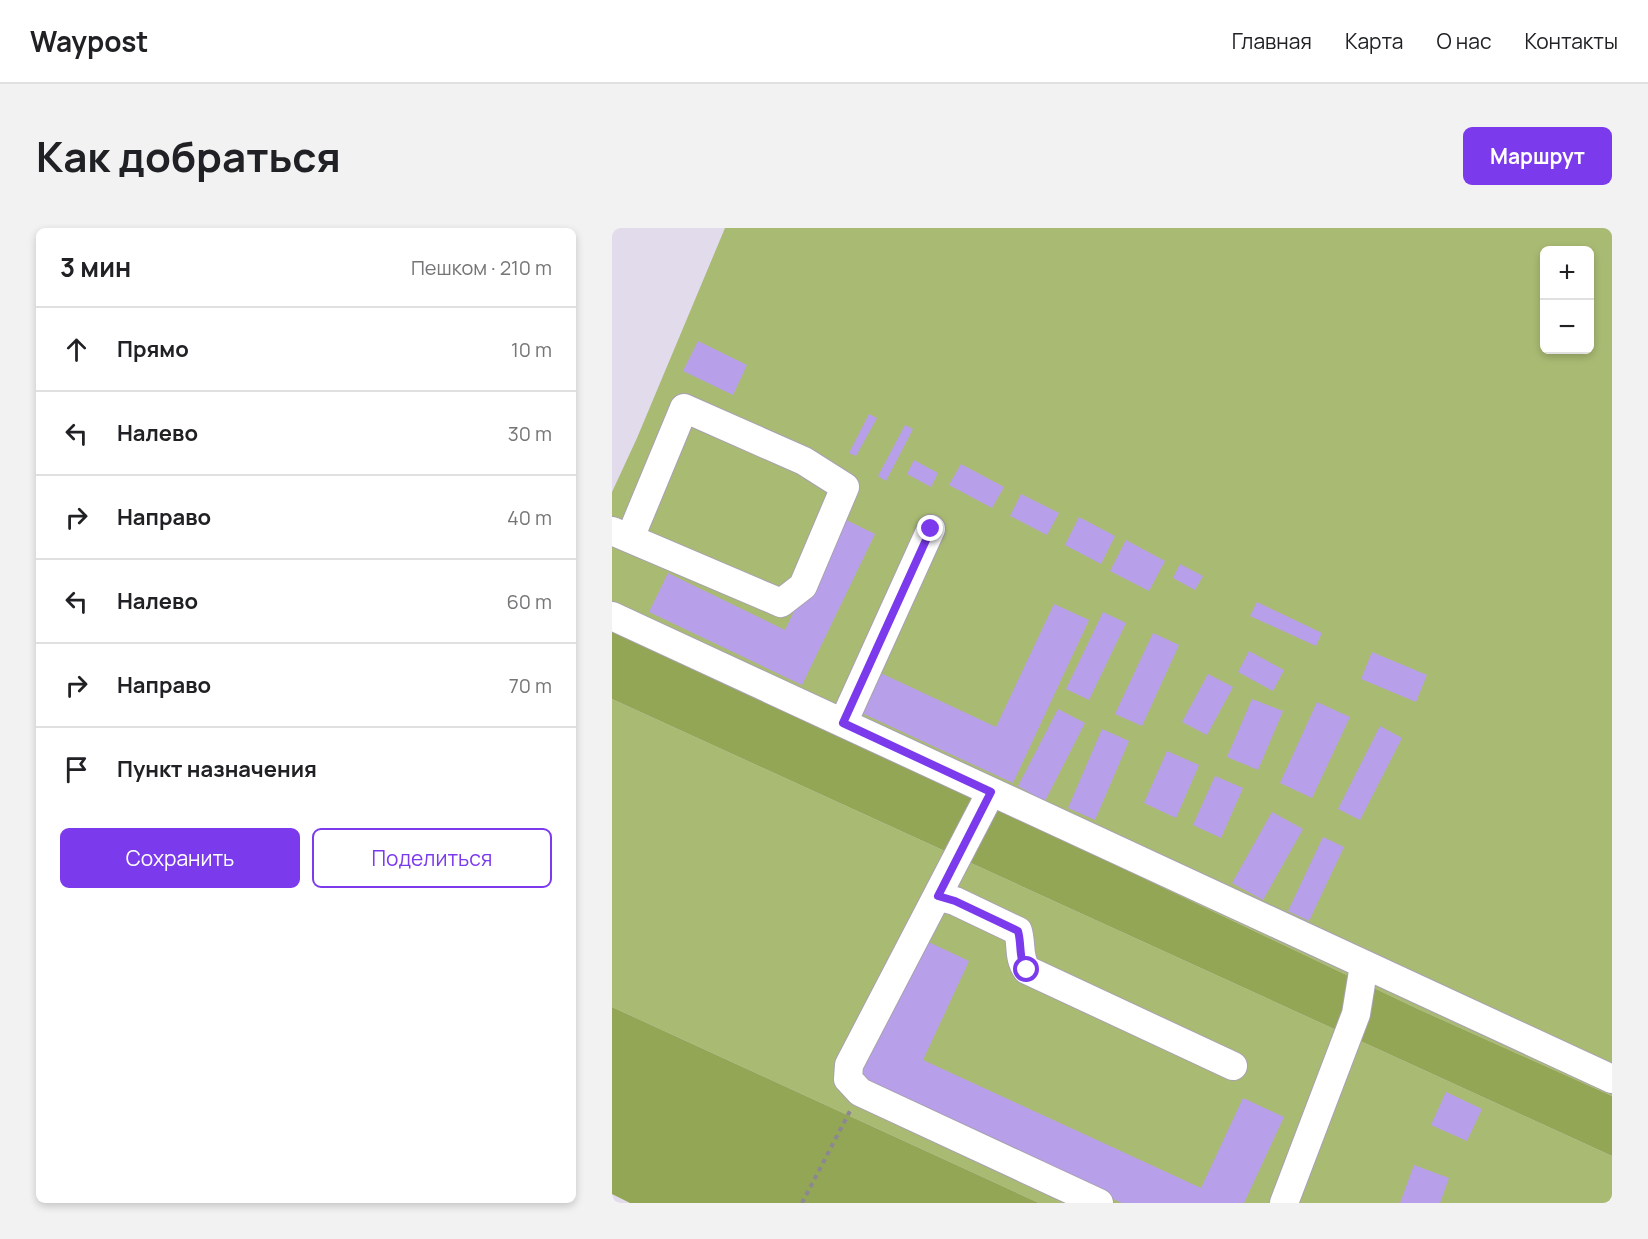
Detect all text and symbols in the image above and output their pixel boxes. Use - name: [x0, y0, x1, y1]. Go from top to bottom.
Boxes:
- text: Waypost: [30, 22, 149, 60]
- text: Главная: [1232, 27, 1312, 55]
- text: Карта: [1345, 27, 1403, 55]
- text: О нас: [1436, 27, 1492, 55]
- text: Контакты: [1525, 27, 1618, 55]
- text: Как добраться: [36, 127, 341, 185]
- button: Маршрут: [1463, 127, 1612, 185]
- map controls: [1540, 246, 1594, 354]
- button: +: [1540, 246, 1594, 300]
- text: 3 мин: [60, 249, 131, 285]
- text: Пешком · 210 m: [411, 254, 552, 281]
- button: −: [1540, 300, 1594, 354]
- icon: ahead: [60, 333, 93, 366]
- text: Прямо: [117, 334, 189, 364]
- text: 10 m: [511, 336, 552, 363]
- icon: left: [60, 417, 93, 450]
- text: Налево: [117, 418, 198, 448]
- text: 30 m: [508, 420, 552, 447]
- icon: right: [60, 501, 93, 534]
- text: Направо: [117, 502, 211, 532]
- text: 40 m: [507, 504, 552, 531]
- route end: [917, 515, 943, 541]
- icon: left: [60, 585, 93, 618]
- text: Налево: [117, 586, 198, 616]
- text: 60 m: [506, 588, 552, 615]
- icon: right: [60, 669, 93, 702]
- text: Направо: [117, 670, 211, 700]
- text: 70 m: [509, 672, 552, 699]
- icon: arrive: [60, 753, 93, 786]
- text: Пункт назначения: [117, 754, 317, 784]
- button: Сохранить: [60, 828, 300, 888]
- button: Поделиться: [312, 828, 552, 888]
- route start: [1013, 956, 1039, 982]

